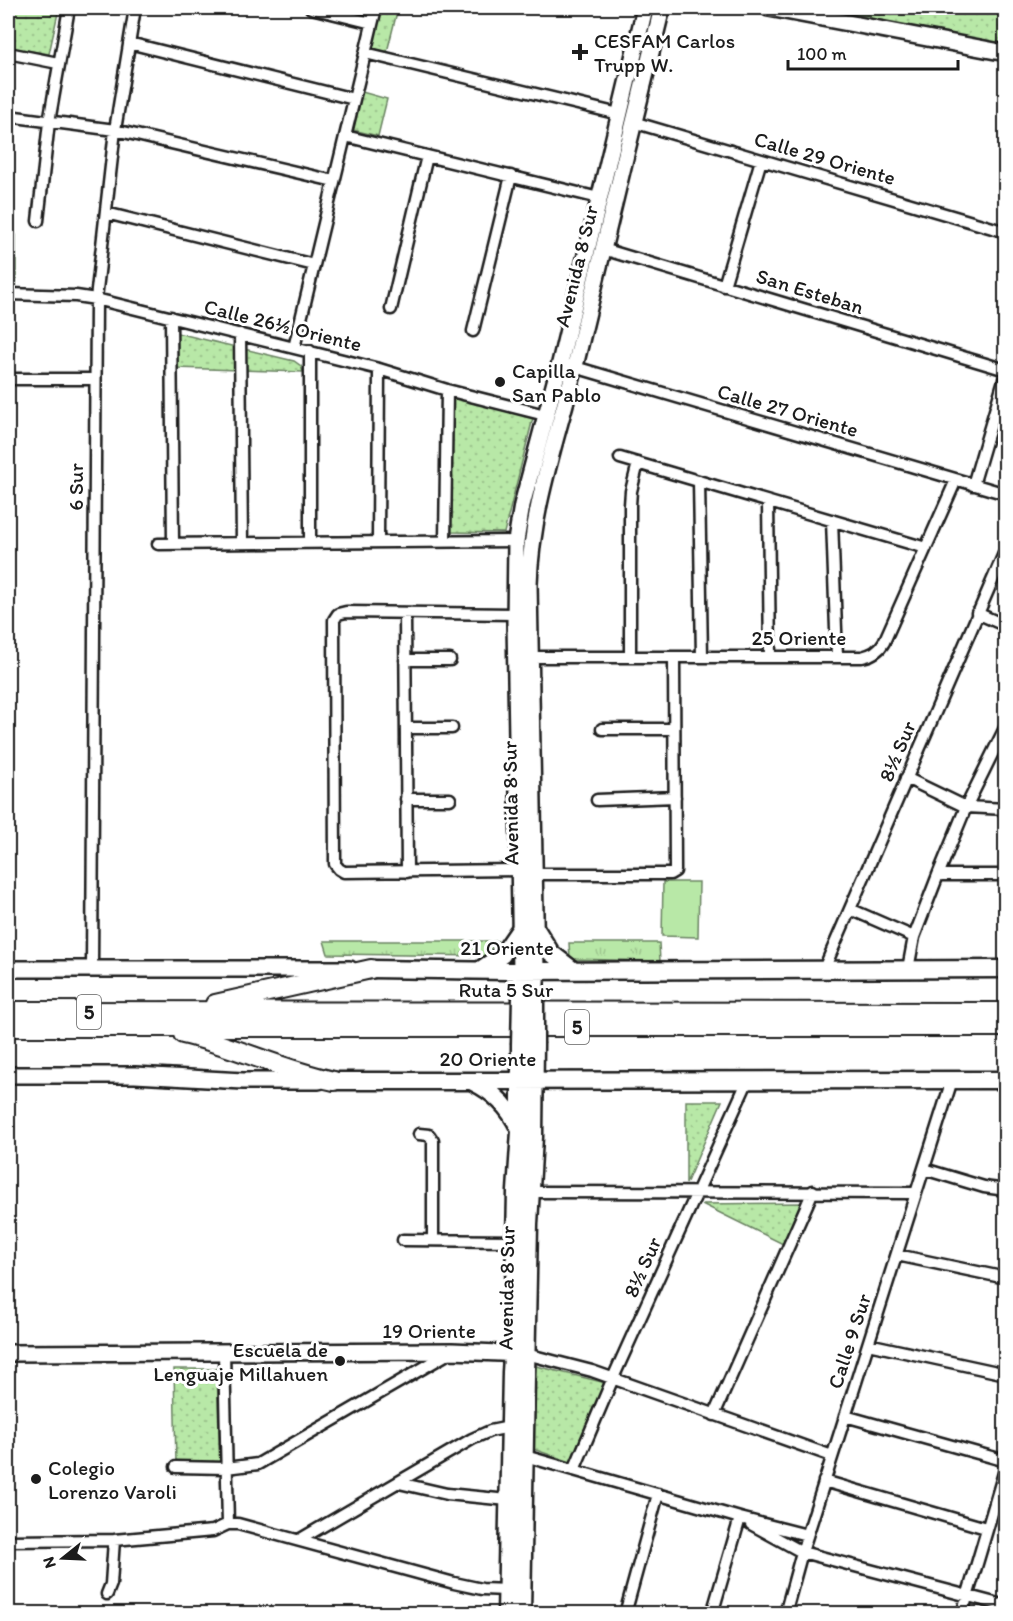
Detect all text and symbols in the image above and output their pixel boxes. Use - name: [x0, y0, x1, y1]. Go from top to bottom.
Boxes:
- place label: CESFAM Carlos Trupp W.: [594, 28, 735, 77]
- scale bar: [788, 33, 958, 71]
- marker: CESFAM Carlos Trupp W.: [571, 43, 589, 61]
- text: 100 m: [797, 43, 847, 65]
- street label: Calle 29 Oriente: [751, 126, 899, 190]
- street label: Avenida 8 Sur: [549, 202, 603, 329]
- street label: San Esteban: [753, 263, 867, 319]
- street label: Calle 26½ Oriente: [202, 293, 364, 357]
- place label: Capilla San Pablo: [512, 358, 601, 407]
- marker: Capilla San Pablo: [493, 375, 507, 389]
- street label: Calle 27 Oriente: [715, 378, 861, 442]
- street label: 6 Sur: [63, 463, 88, 511]
- street label: 25 Oriente: [752, 625, 846, 650]
- street label: 8½ Sur: [873, 716, 921, 785]
- street label: Avenida 8 Sur: [496, 740, 524, 865]
- street label: 21 Oriente: [460, 935, 554, 960]
- street label: Ruta 5 Sur: [459, 977, 554, 1002]
- road number: 5: [77, 995, 101, 1029]
- road number: 5: [565, 1010, 589, 1044]
- street label: 20 Oriente: [440, 1046, 536, 1071]
- street label: Avenida 8 Sur: [492, 1225, 520, 1350]
- street label: 8½ Sur: [618, 1232, 667, 1301]
- street label: Calle 9 Sur: [822, 1290, 876, 1392]
- street label: 19 Oriente: [382, 1318, 476, 1343]
- place label: Escuela de Lenguaje Millahuen: [153, 1337, 328, 1386]
- marker: Escuela de Lenguaje Millahuen: [333, 1354, 347, 1368]
- place label: Colegio Lorenzo Varoli: [48, 1455, 177, 1504]
- marker: Colegio Lorenzo Varoli: [29, 1472, 43, 1486]
- north arrow: [33, 1528, 93, 1588]
- text: N: [39, 1554, 60, 1571]

